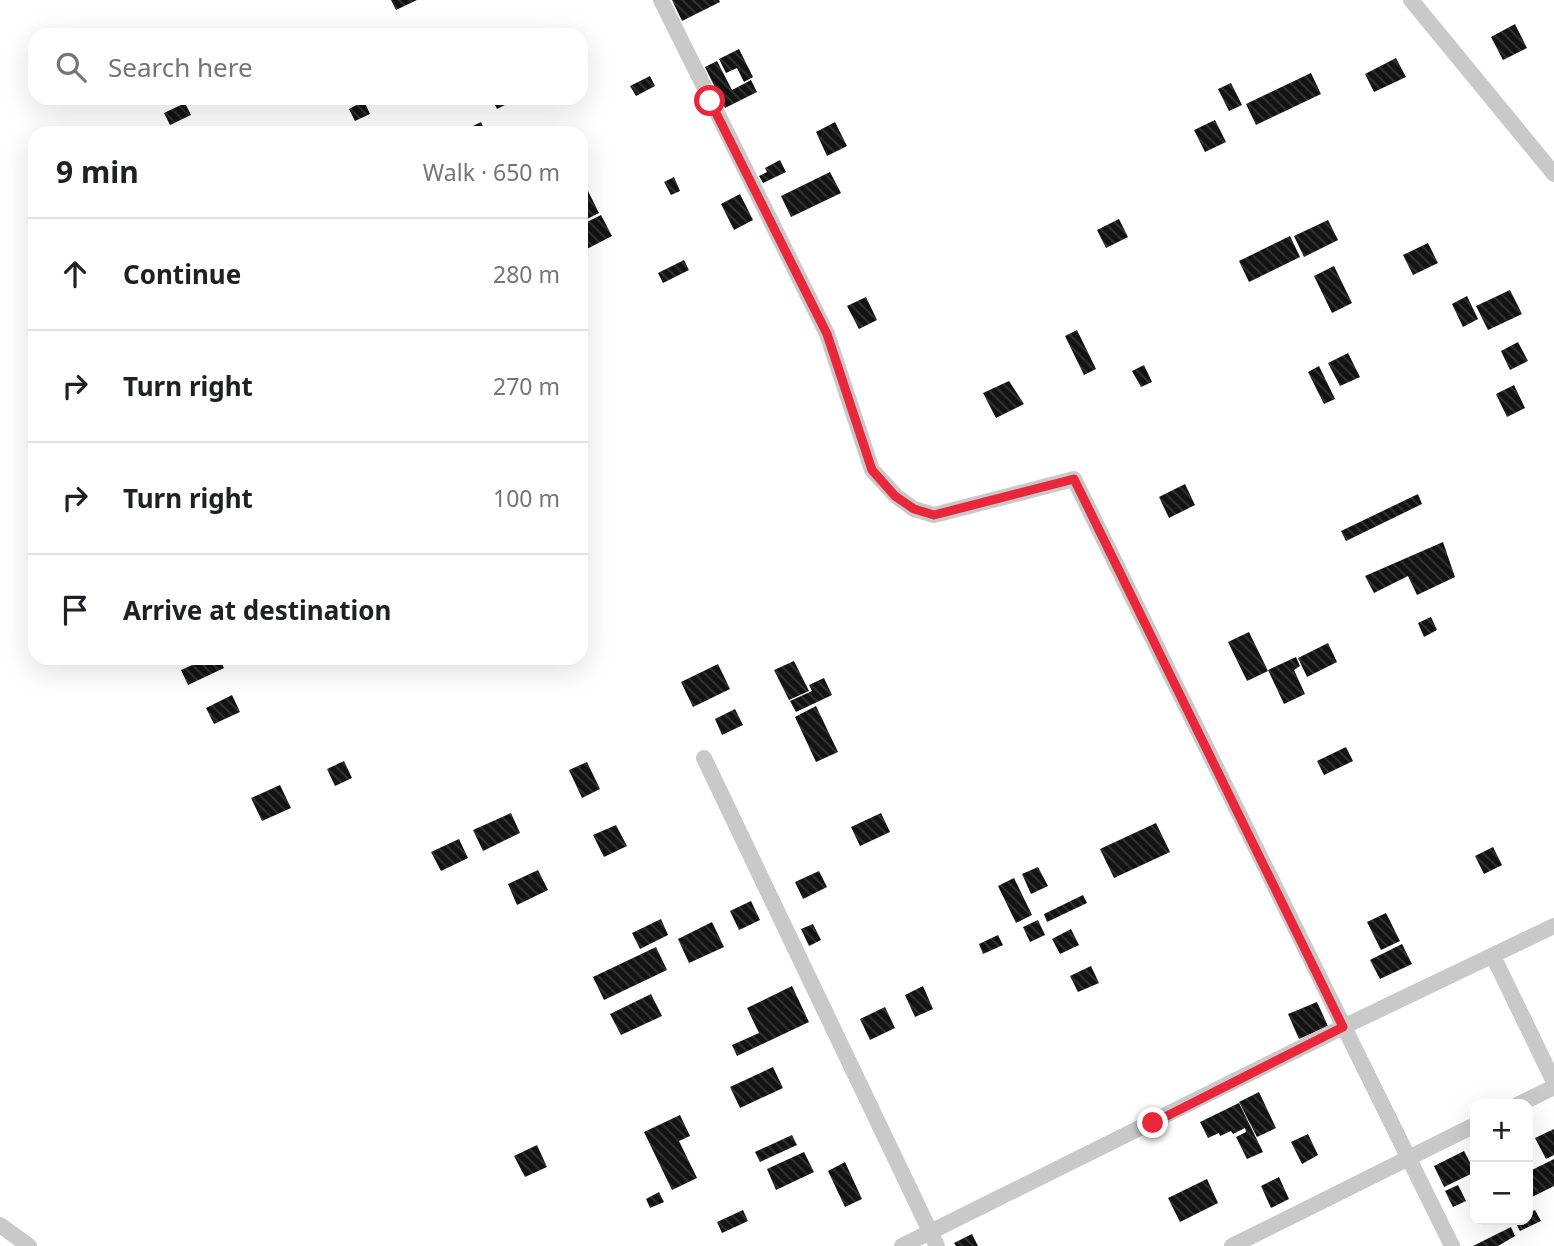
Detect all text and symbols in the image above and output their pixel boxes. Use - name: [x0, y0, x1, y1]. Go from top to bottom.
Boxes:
- search box: [28, 28, 588, 105]
- icon: search: [52, 48, 90, 86]
- text: Search here: [108, 49, 253, 85]
- route start: [694, 85, 725, 116]
- text: 9 min: [56, 151, 139, 192]
- text: Walk · 650 m: [423, 156, 560, 188]
- icon: ahead: [56, 255, 94, 293]
- text: Continue: [123, 256, 241, 292]
- text: 280 m: [493, 258, 560, 290]
- icon: right: [56, 367, 94, 405]
- text: Turn right: [123, 368, 253, 404]
- text: 270 m: [493, 370, 560, 402]
- icon: right: [56, 479, 94, 517]
- text: Turn right: [123, 480, 253, 516]
- text: 100 m: [493, 482, 560, 514]
- icon: arrive: [56, 591, 94, 629]
- text: Arrive at destination: [123, 592, 392, 628]
- map controls: [1470, 1099, 1533, 1225]
- button: +: [1470, 1099, 1533, 1162]
- route end: [1137, 1107, 1168, 1138]
- button: −: [1470, 1162, 1533, 1225]

